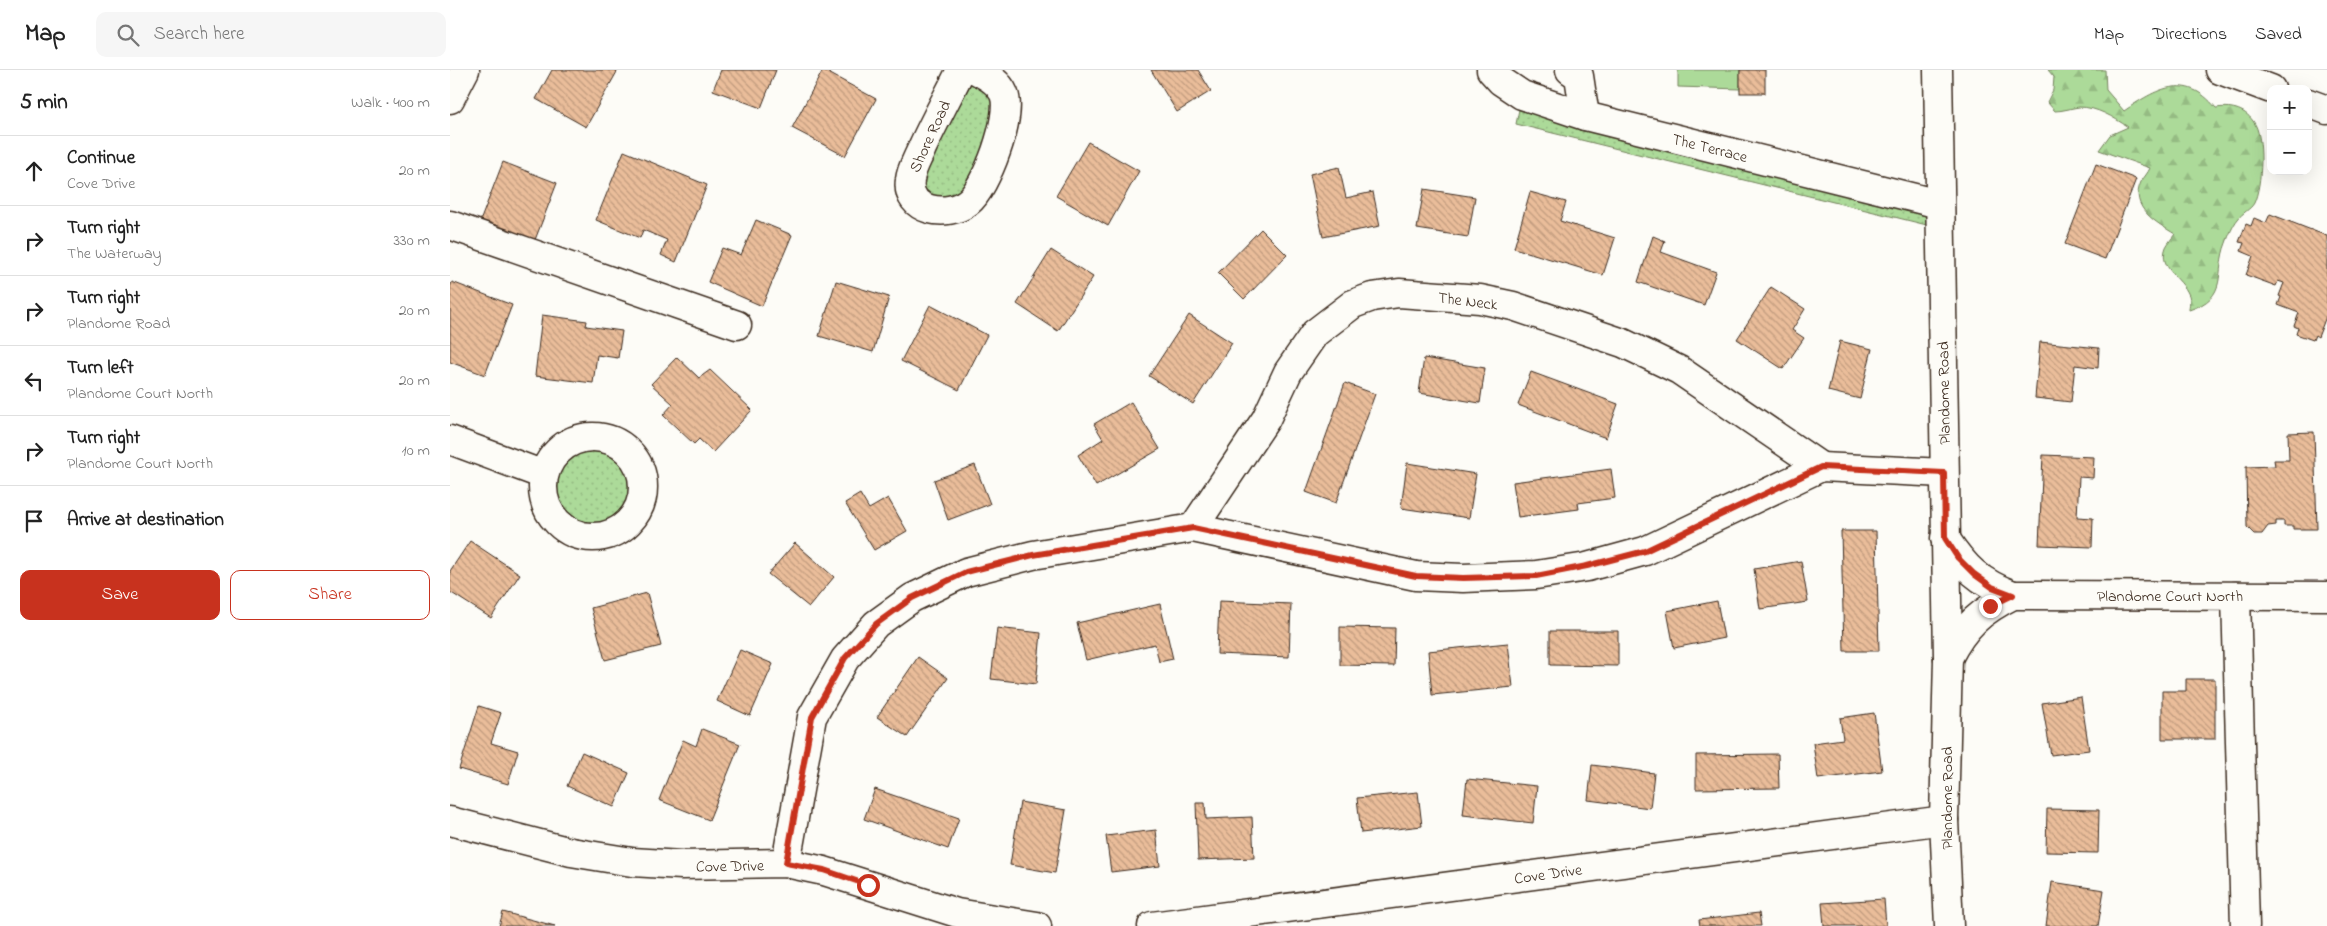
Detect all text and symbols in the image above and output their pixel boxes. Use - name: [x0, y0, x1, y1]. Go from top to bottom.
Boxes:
- search box: [96, 12, 446, 57]
- text: Map: [25, 17, 66, 52]
- icon: search: [114, 21, 142, 49]
- text: Search here: [154, 21, 245, 48]
- text: Map: [2094, 22, 2124, 48]
- text: Directions: [2152, 22, 2227, 48]
- text: Saved: [2255, 22, 2302, 48]
- map controls: [2267, 85, 2312, 175]
- button: +: [2267, 85, 2312, 130]
- text: 5 min: [20, 88, 68, 118]
- text: Walk · 400 m: [351, 91, 430, 115]
- street label: Shore Road: [904, 97, 958, 177]
- street label: The Terrace: [1669, 128, 1751, 170]
- button: −: [2267, 130, 2312, 175]
- text: Continue: [67, 145, 135, 172]
- icon: ahead: [20, 157, 48, 185]
- text: 20 m: [399, 159, 430, 183]
- text: Cove Drive: [67, 172, 135, 196]
- text: Turn right: [67, 215, 140, 242]
- icon: right: [20, 227, 48, 255]
- text: 330 m: [393, 229, 430, 253]
- text: The Waterway: [67, 242, 162, 266]
- text: Turn right: [67, 285, 140, 312]
- street label: The Neck: [1437, 286, 1500, 318]
- icon: right: [20, 297, 48, 325]
- text: 20 m: [399, 299, 430, 323]
- text: Plandome Road: [67, 312, 170, 336]
- street label: Plandome Road: [1932, 341, 1958, 445]
- text: Turn left: [67, 355, 134, 382]
- icon: left: [20, 367, 48, 395]
- text: 20 m: [399, 369, 430, 393]
- text: Plandome Court North: [67, 382, 213, 406]
- text: Turn right: [67, 425, 140, 452]
- icon: right: [20, 437, 48, 465]
- text: 10 m: [402, 439, 430, 463]
- text: Plandome Court North: [67, 452, 213, 476]
- icon: arrive: [20, 507, 48, 535]
- text: Arrive at destination: [67, 507, 224, 534]
- button: Save: [20, 570, 220, 620]
- button: Share: [230, 570, 430, 620]
- street label: Plandome Court North: [2097, 585, 2243, 609]
- route end: [1979, 595, 2002, 618]
- street label: Plandome Road: [1936, 746, 1960, 850]
- street label: Cove Drive: [696, 854, 765, 880]
- street label: Cove Drive: [1513, 858, 1585, 892]
- route start: [857, 874, 880, 897]

